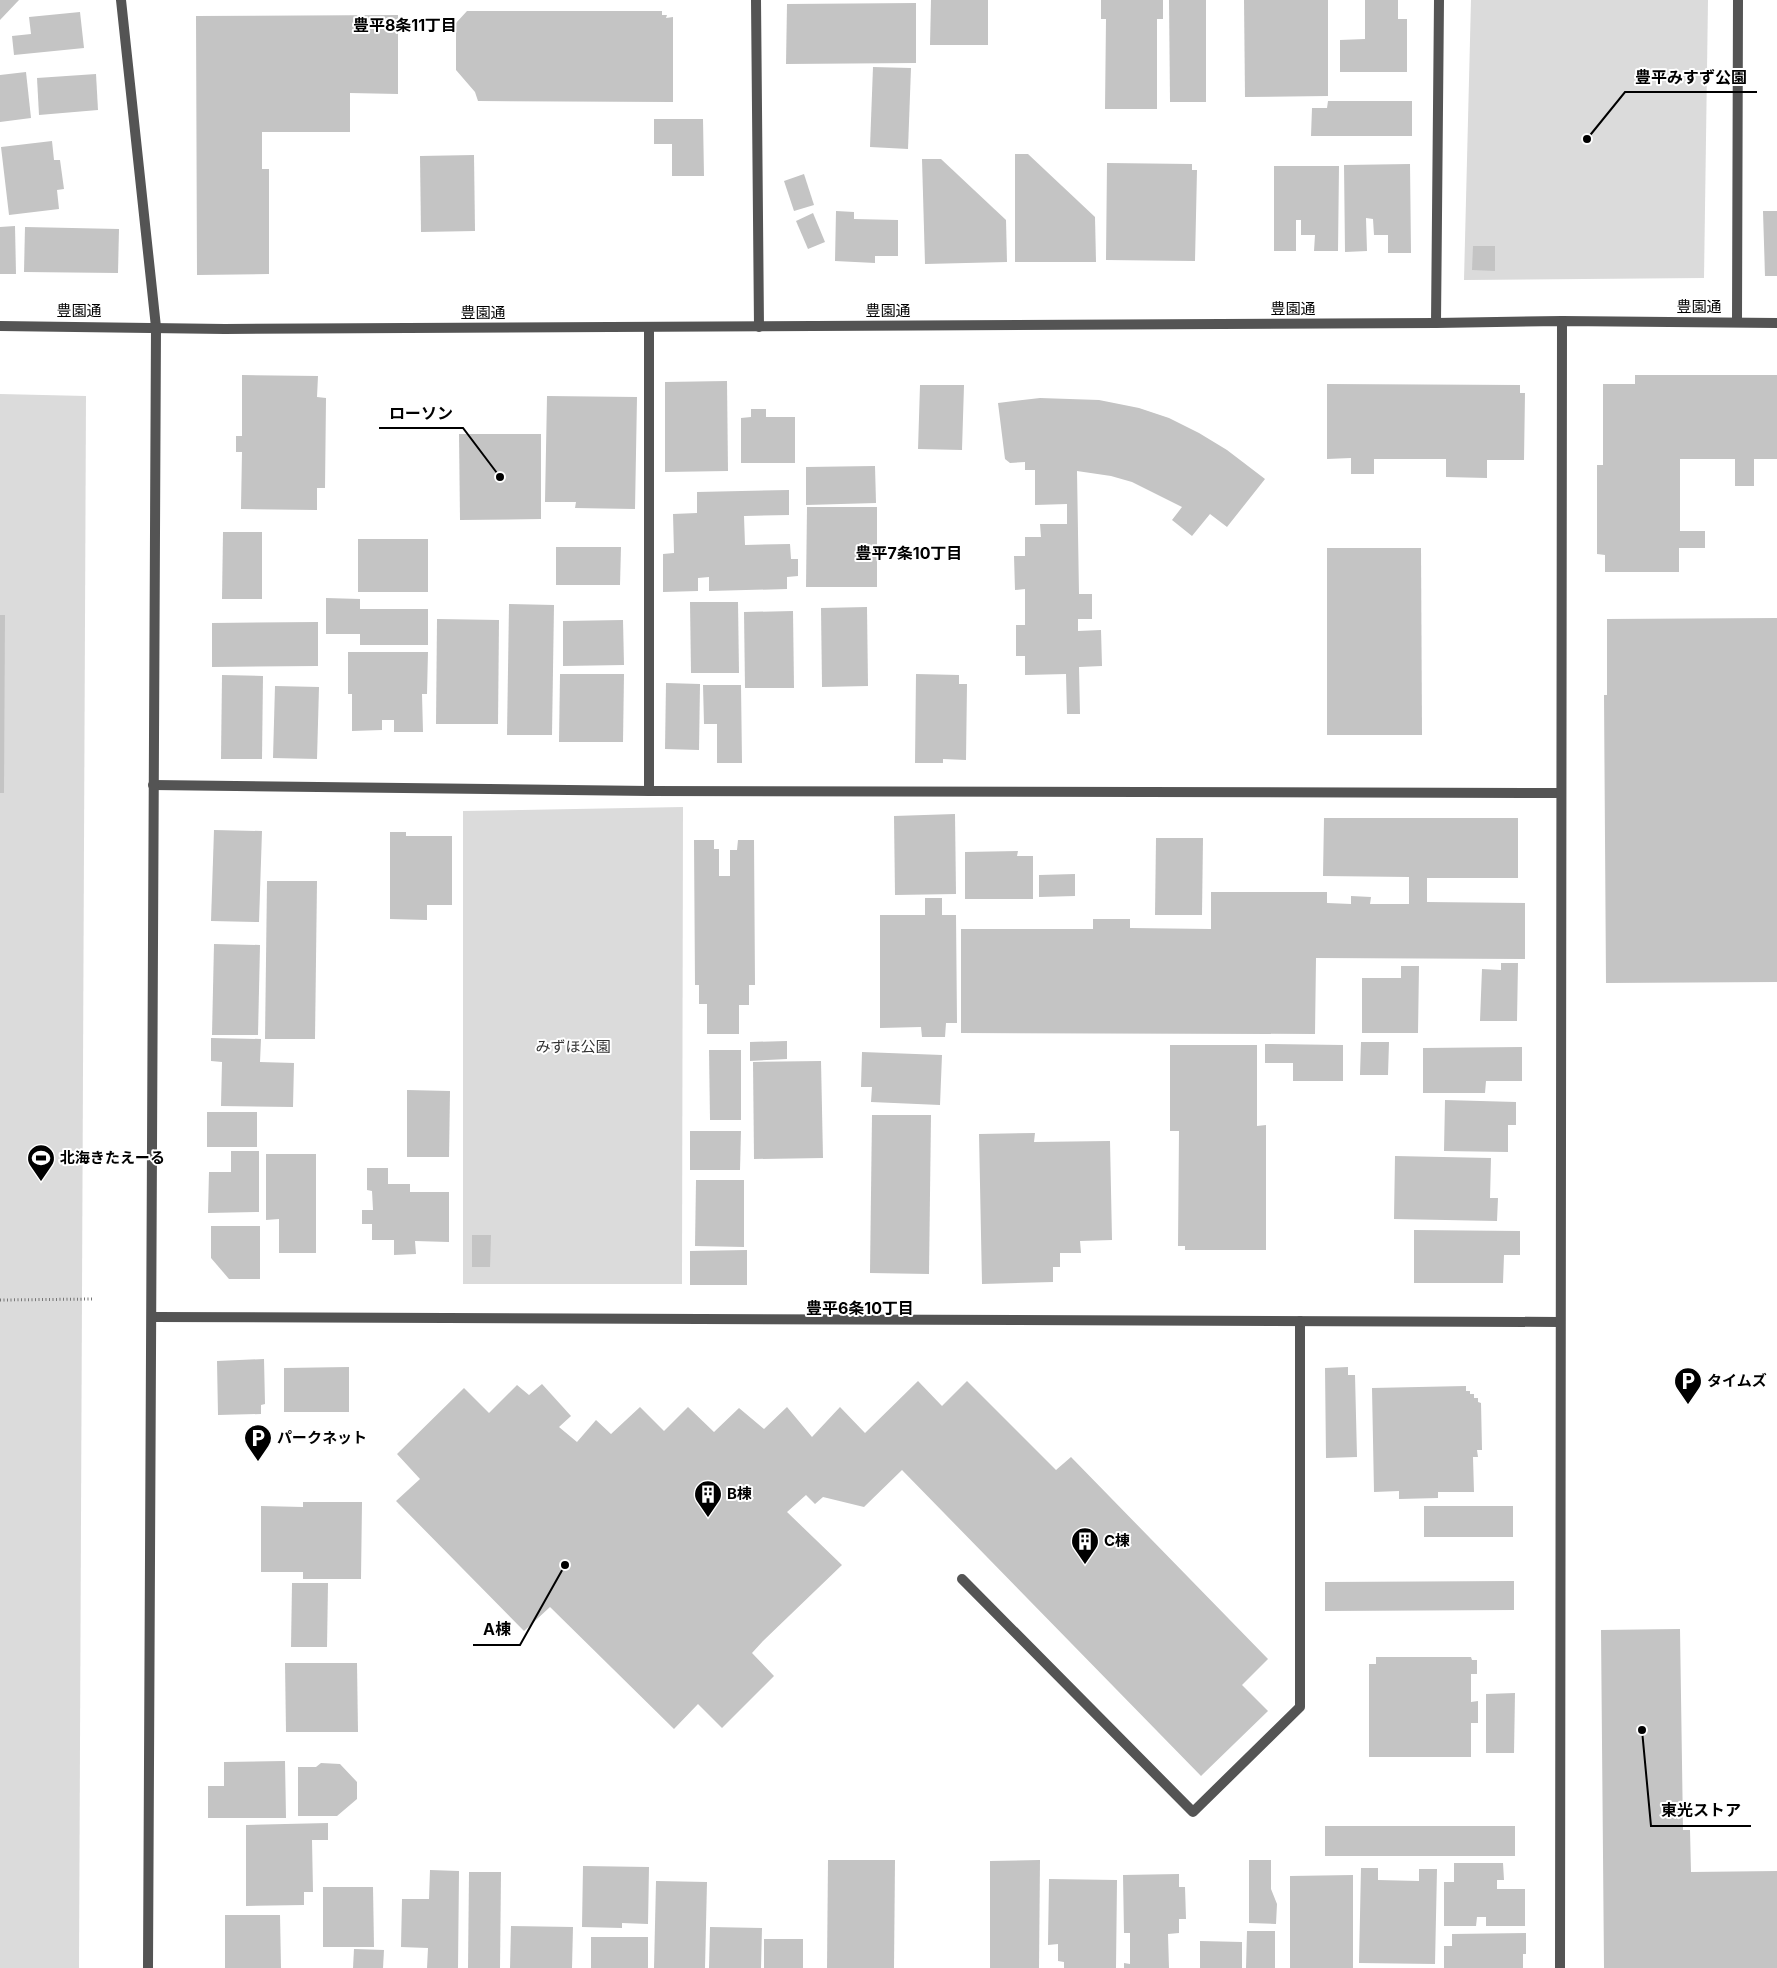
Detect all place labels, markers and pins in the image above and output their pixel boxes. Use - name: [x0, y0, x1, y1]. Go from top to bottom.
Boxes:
- callout: 豊平みすず公園: [1625, 61, 1757, 92]
- callout: ローソン: [379, 397, 463, 428]
- sports icon: 北海きたえーる: [26, 1143, 56, 1182]
- place label: 北海きたえーる: [60, 1148, 165, 1167]
- parking icon: タイムズ: [1673, 1366, 1703, 1405]
- place label: タイムズ: [1707, 1371, 1767, 1390]
- parking icon: パークネット: [243, 1423, 273, 1462]
- place label: パークネット: [277, 1428, 367, 1447]
- building icon: B棟: [693, 1479, 723, 1518]
- place label: B棟: [727, 1484, 752, 1503]
- building icon: C棟: [1070, 1526, 1100, 1565]
- place label: C棟: [1104, 1531, 1130, 1550]
- callout: A棟: [473, 1614, 520, 1645]
- callout: 東光ストア: [1651, 1795, 1751, 1826]

